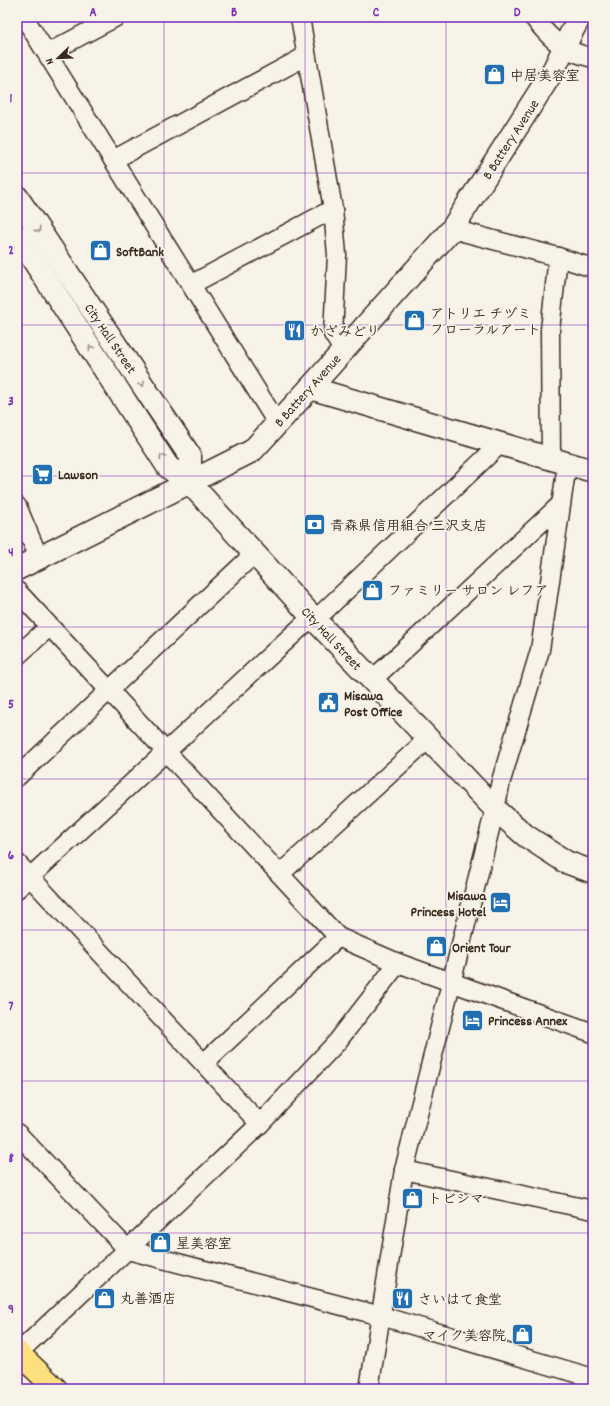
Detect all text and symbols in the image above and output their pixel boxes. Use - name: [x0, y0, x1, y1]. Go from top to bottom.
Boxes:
- text: A: [89, 4, 97, 23]
- text: B: [231, 4, 237, 23]
- text: C: [373, 4, 380, 23]
- text: D: [514, 4, 521, 23]
- north arrow: [38, 38, 78, 78]
- text: N: [42, 55, 59, 67]
- shop icon: 中居美容室: [482, 62, 508, 88]
- place label: 中居美容室: [510, 67, 580, 87]
- text: 1: [10, 90, 13, 109]
- street label: B Battery Avenue: [478, 96, 545, 184]
- one-way arrow: [34, 226, 41, 233]
- shop icon: SoftBank: [88, 238, 114, 264]
- text: 2: [8, 242, 14, 261]
- place label: SoftBank: [116, 243, 164, 263]
- street label: City Hall Street: [78, 300, 140, 378]
- place label: アトリエ チヅミ フローラルアート: [430, 305, 541, 341]
- shop icon: アトリエ チヅミ フローラルアート: [401, 308, 427, 334]
- restaurant icon: かざみどり: [281, 318, 307, 344]
- place label: かざみどり: [310, 323, 380, 343]
- one-way arrow: [88, 345, 96, 352]
- street label: B Battery Avenue: [270, 350, 347, 432]
- one-way arrow: [137, 380, 144, 387]
- text: 3: [8, 393, 14, 412]
- one-way arrow: [159, 454, 167, 461]
- supermarket icon: Lawson: [30, 461, 56, 487]
- place label: Lawson: [58, 466, 98, 486]
- bank icon: 青森県信用組合 三沢支店: [302, 512, 328, 538]
- place label: 青森県信用組合 三沢支店: [330, 517, 487, 537]
- text: 4: [8, 544, 14, 563]
- shop icon: ファミリー サロン レフア: [360, 577, 386, 603]
- place label: ファミリー サロン レフア: [388, 582, 548, 602]
- street label: City Hall Street: [296, 603, 366, 676]
- place label: Misawa Post Office: [344, 687, 402, 723]
- public building icon: Misawa Post Office: [316, 690, 342, 716]
- text: 5: [8, 696, 14, 715]
- text: 6: [8, 847, 15, 866]
- place label: Misawa Princess Hotel: [411, 887, 487, 923]
- hotel icon: Misawa Princess Hotel: [488, 890, 514, 916]
- shop icon: Orient Tour: [423, 934, 449, 960]
- place label: Orient Tour: [452, 939, 511, 959]
- text: 7: [9, 998, 14, 1017]
- hotel icon: Princess Annex: [459, 1007, 485, 1033]
- place label: Princess Annex: [488, 1012, 568, 1032]
- text: 8: [8, 1150, 14, 1169]
- shop icon: トビシマ: [400, 1185, 426, 1211]
- place label: トビシマ: [428, 1190, 484, 1210]
- shop icon: 星美容室: [147, 1230, 173, 1256]
- place label: 星美容室: [176, 1235, 232, 1255]
- shop icon: 丸善酒店: [92, 1285, 118, 1311]
- restaurant icon: さいはて食堂: [389, 1286, 415, 1312]
- place label: 丸善酒店: [120, 1290, 176, 1310]
- place label: さいはて食堂: [418, 1291, 502, 1311]
- text: 9: [8, 1301, 14, 1320]
- shop icon: マイク美容院: [509, 1322, 535, 1348]
- place label: マイク美容院: [423, 1327, 506, 1347]

